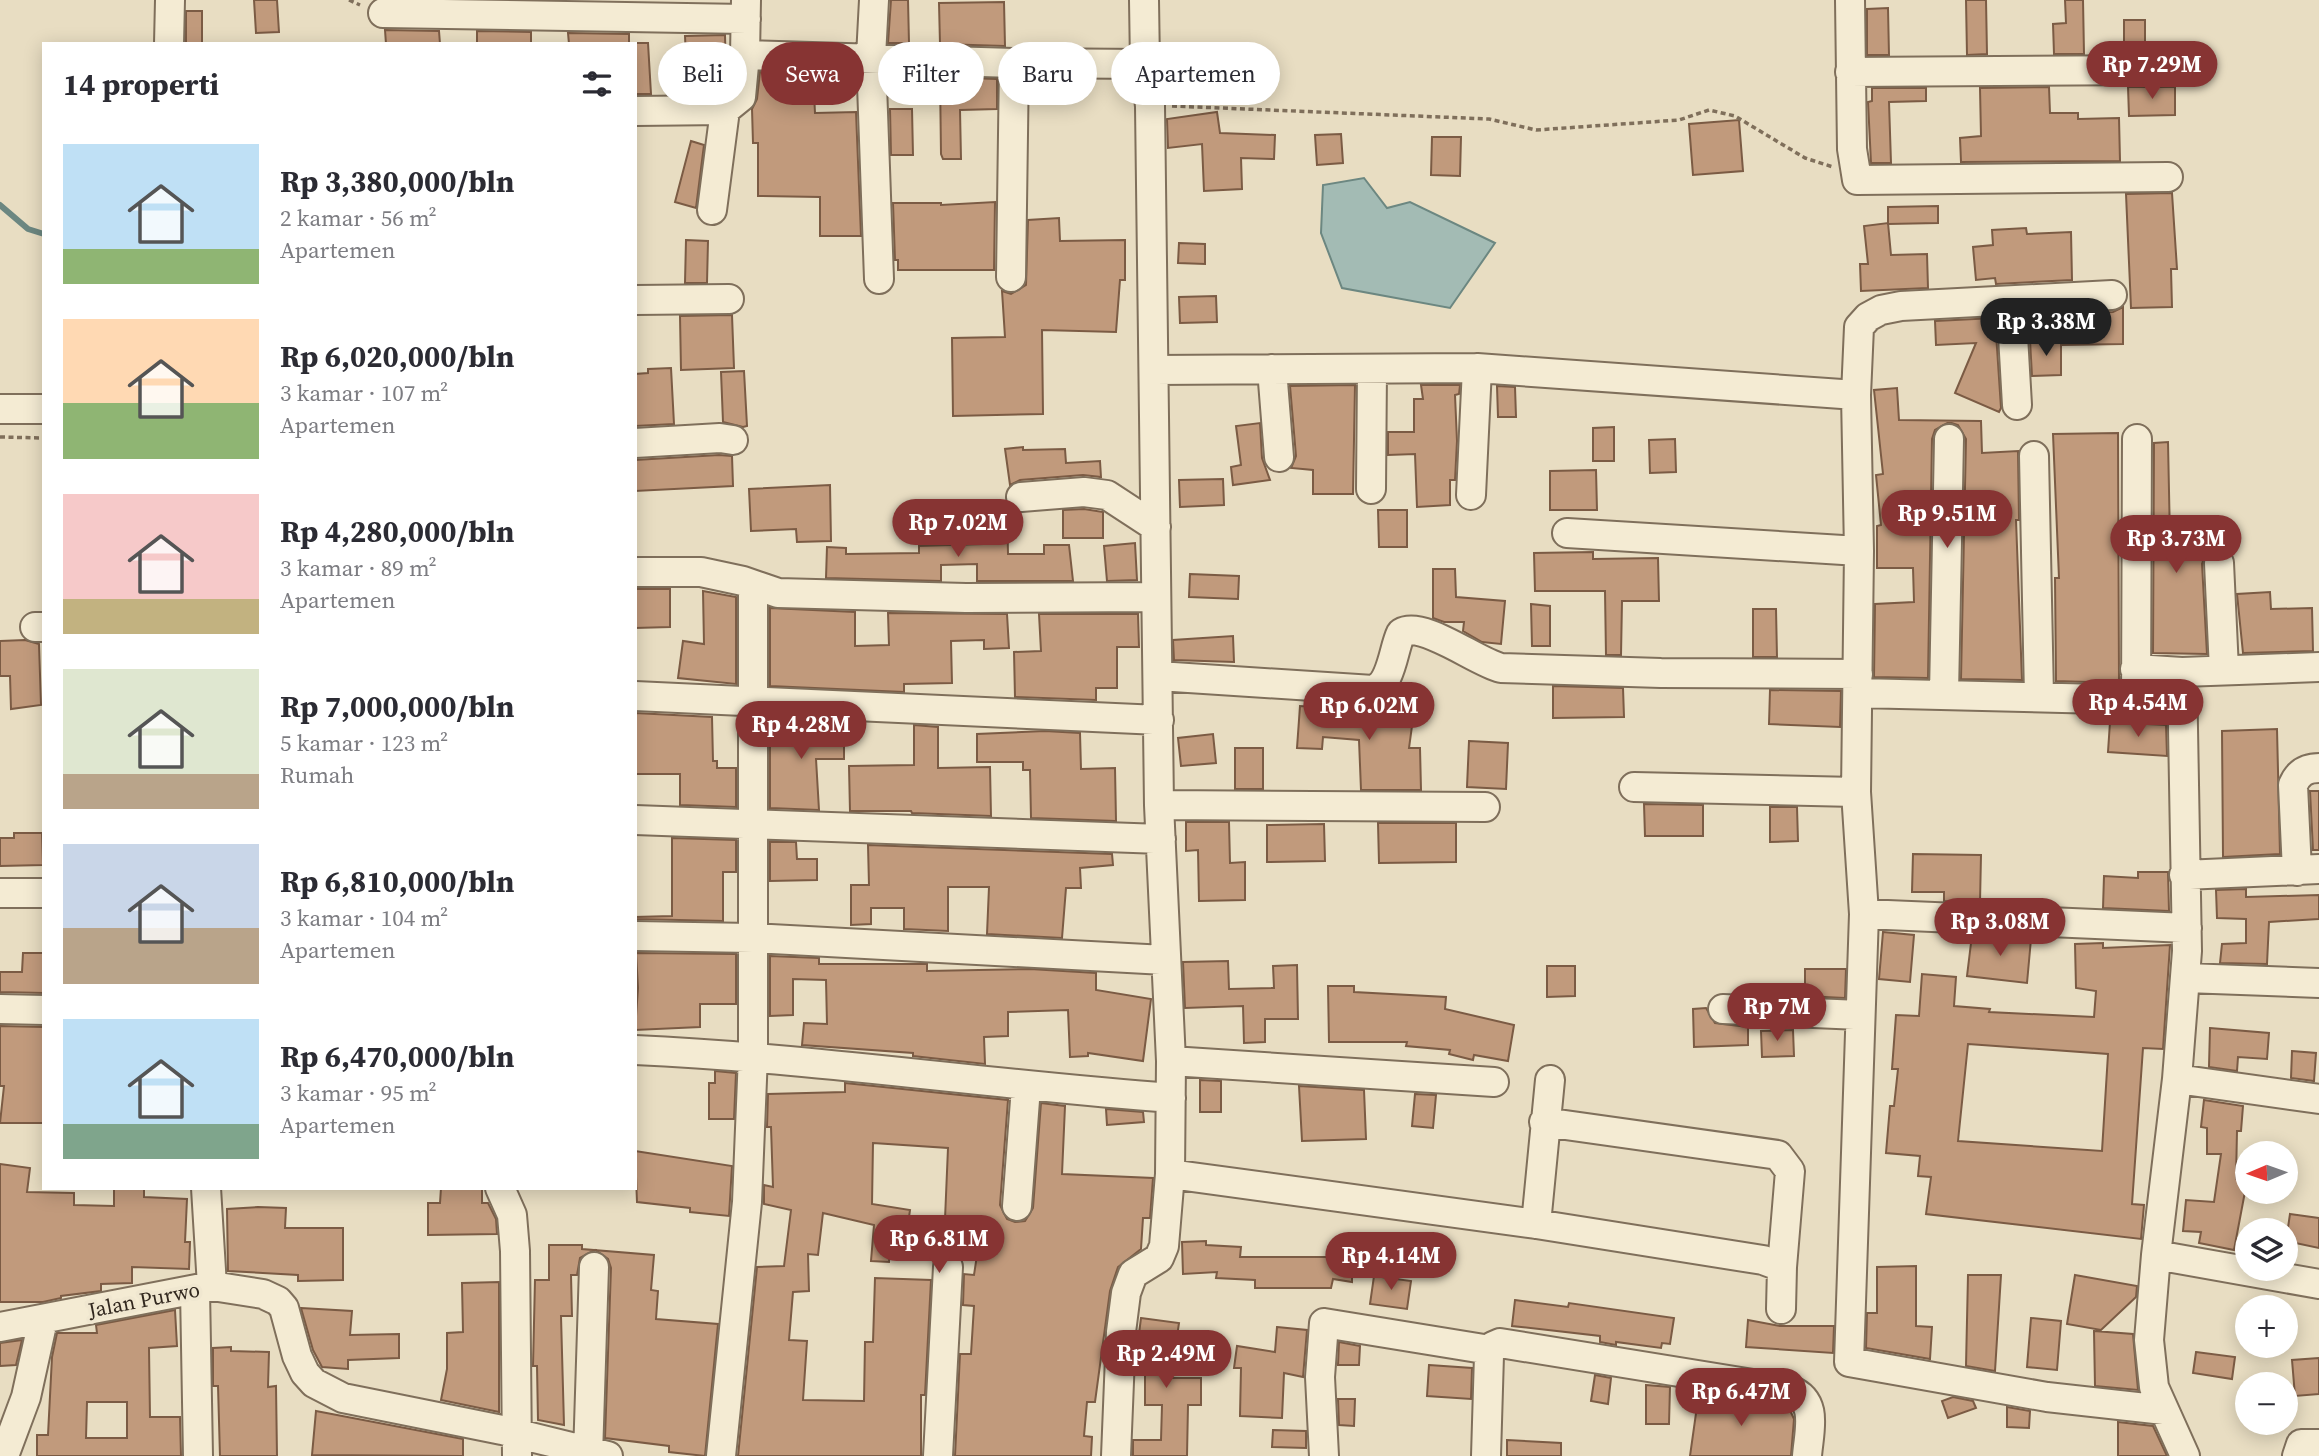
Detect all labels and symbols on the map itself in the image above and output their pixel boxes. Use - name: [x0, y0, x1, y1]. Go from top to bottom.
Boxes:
- pin: Rp 7.29M: [2080, 42, 2224, 101]
- pin: Rp 3.38M: [1974, 298, 2118, 358]
- pin: Rp 9.51M: [1875, 490, 2019, 550]
- pin: Rp 7.02M: [886, 500, 1030, 559]
- pin: Rp 3.73M: [2104, 516, 2248, 575]
- pin: Rp 4.54M: [2066, 680, 2210, 739]
- pin: Rp 6.02M: [1297, 682, 1441, 742]
- pin: Rp 4.28M: [729, 702, 873, 761]
- pin: Rp 3.08M: [1928, 898, 2072, 958]
- pin: Rp 7M: [1728, 984, 1826, 1043]
- north arrow: [2235, 1141, 2298, 1204]
- pin: Rp 6.81M: [867, 1216, 1011, 1275]
- pin: Rp 4.14M: [1319, 1232, 1463, 1292]
- street label: Jalan Purwo: [85, 1274, 202, 1325]
- pin: Rp 2.49M: [1094, 1330, 1238, 1390]
- pin: Rp 6.47M: [1669, 1368, 1813, 1428]

